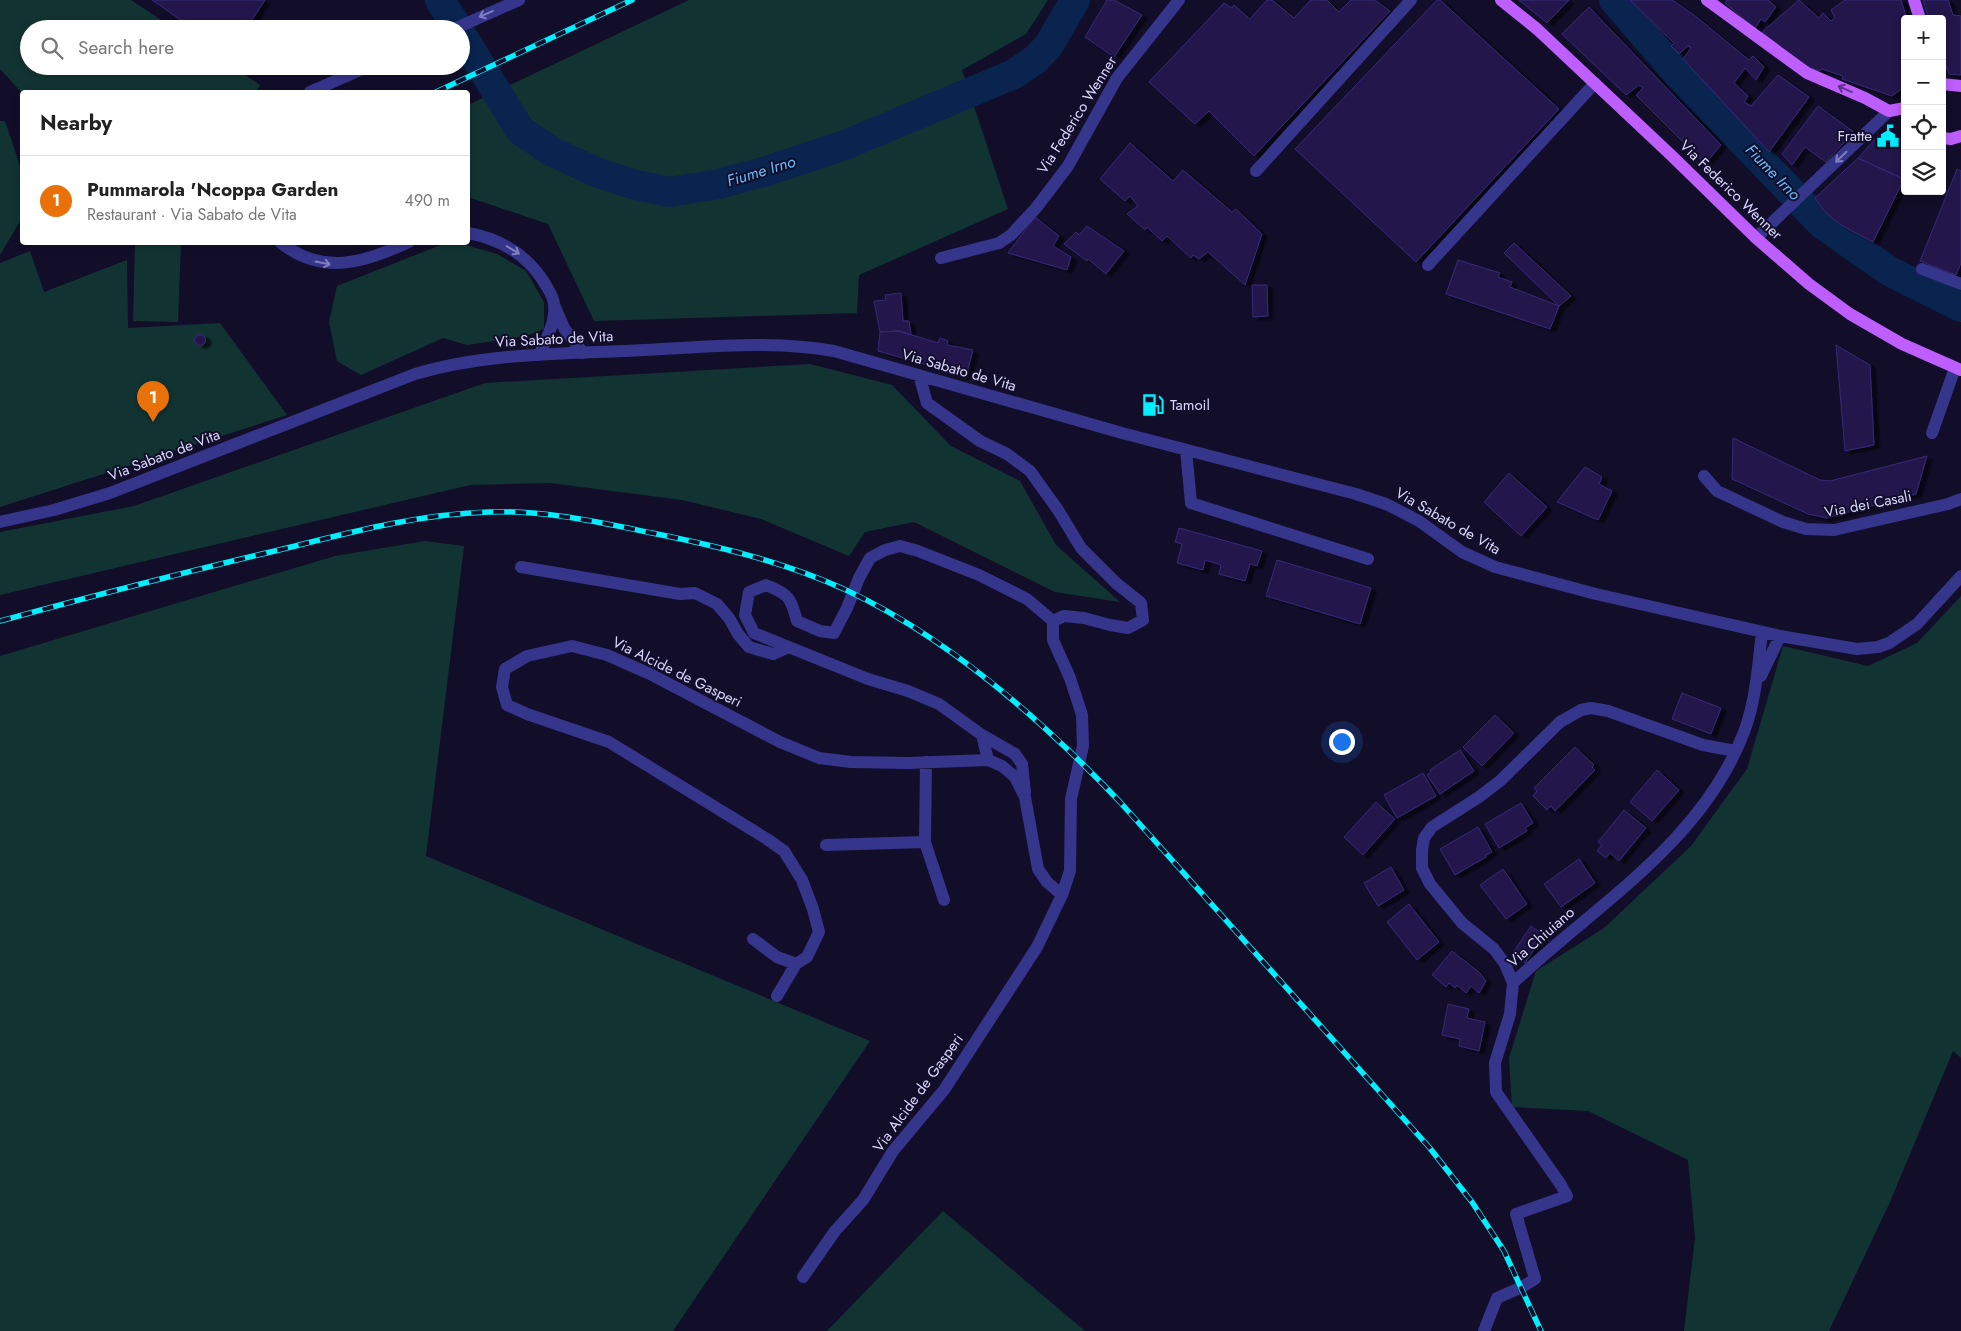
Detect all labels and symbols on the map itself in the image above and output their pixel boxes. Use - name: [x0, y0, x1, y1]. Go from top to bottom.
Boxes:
- one-way arrow: [479, 10, 494, 20]
- street label: Via Federico Wenner: [1032, 51, 1123, 178]
- one-way arrow: [1838, 84, 1853, 94]
- public building icon: Fratte: [1875, 123, 1901, 149]
- place label: Fratte: [1838, 125, 1872, 147]
- street label: Via Federico Wenner: [1675, 135, 1788, 246]
- water label: Fiume Irno: [1740, 139, 1806, 206]
- water label: Fiume Irno: [724, 150, 799, 192]
- one-way arrow: [1834, 151, 1847, 163]
- one-way arrow: [505, 246, 519, 256]
- one-way arrow: [315, 259, 331, 268]
- street label: Via Sabato de Vita: [494, 325, 614, 353]
- street label: Via Sabato de Vita: [899, 343, 1019, 397]
- pin: 1: [137, 381, 169, 422]
- fuel station icon: Tamoil: [1140, 392, 1166, 418]
- place label: Tamoil: [1170, 394, 1210, 416]
- street label: Via Sabato de Vita: [105, 424, 223, 486]
- street label: Via Sabato de Vita: [1391, 482, 1505, 560]
- street label: Via dei Casali: [1823, 485, 1913, 523]
- street label: Via Alcide de Gasperi: [608, 631, 746, 713]
- your location: [1329, 729, 1355, 755]
- street label: Via Chiuiano: [1503, 902, 1579, 972]
- street label: Via Alcide de Gasperi: [867, 1029, 969, 1157]

